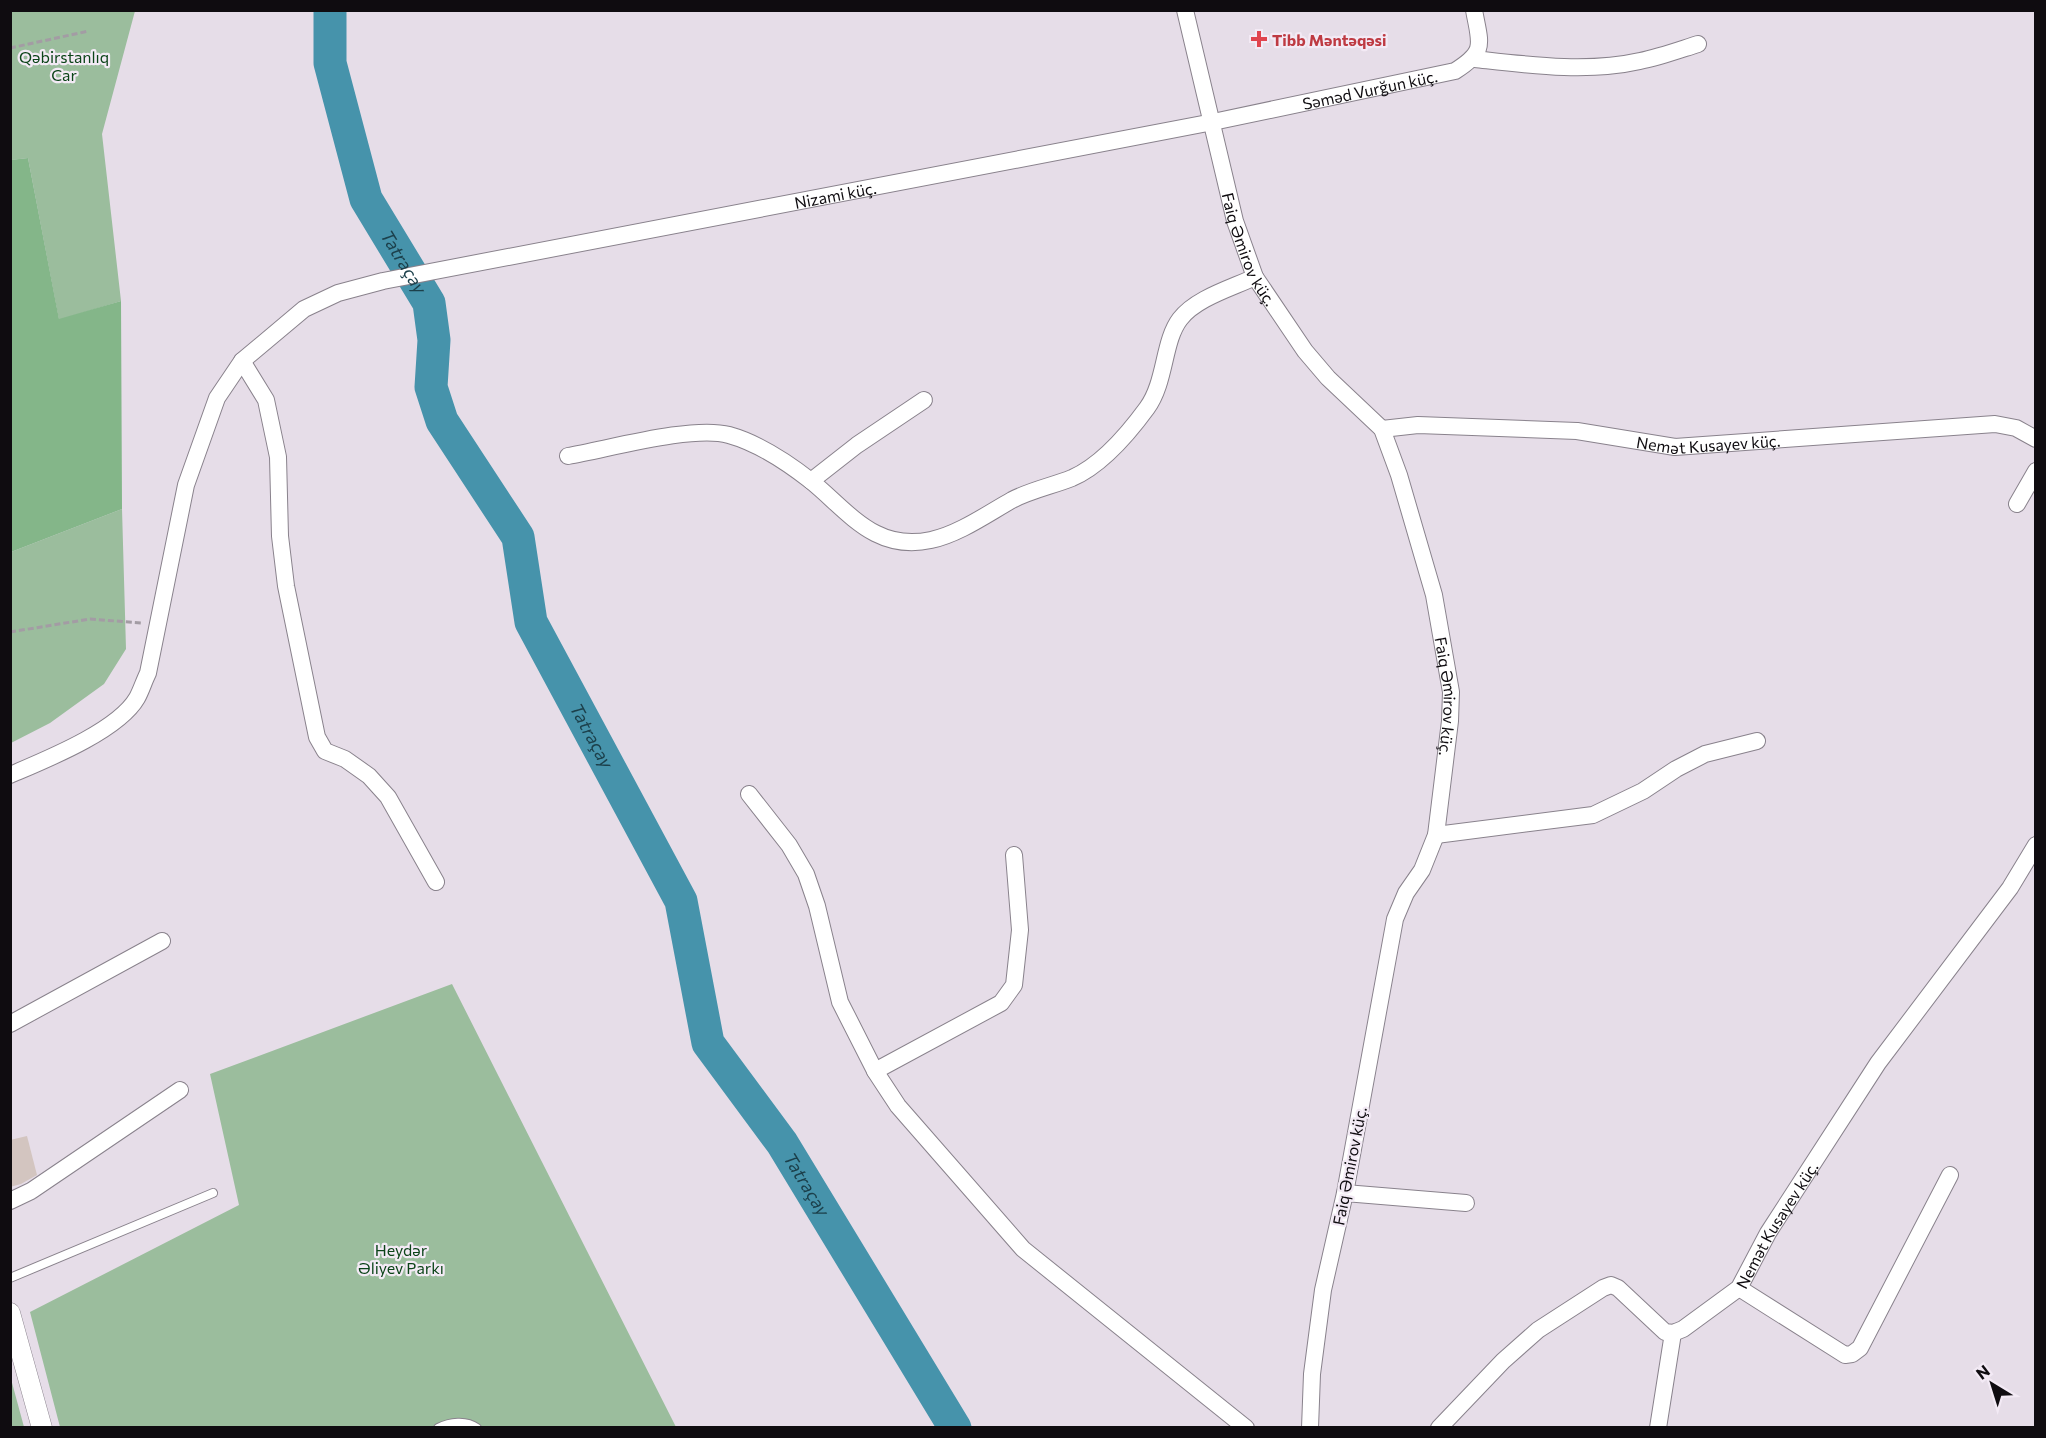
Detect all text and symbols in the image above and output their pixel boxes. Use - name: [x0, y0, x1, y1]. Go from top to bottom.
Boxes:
- marker: Tibb Məntəqəsi: [1250, 30, 1268, 48]
- place label: Tibb Məntəqəsi: [1272, 30, 1387, 49]
- park label: Qəbirstanlıq Car: [19, 47, 109, 84]
- street label: Səməd Vurğun küç.: [1301, 65, 1439, 112]
- street label: Nizami küç.: [793, 177, 878, 212]
- street label: Faiq Əmirov küç.: [1219, 190, 1281, 309]
- water label: Tatraçay: [376, 226, 432, 298]
- street label: Nemət Kusayev küç.: [1635, 430, 1781, 457]
- street label: Faiq Əmirov küç.: [1432, 635, 1461, 757]
- water label: Tatraçay: [566, 699, 619, 772]
- street label: Faiq Əmirov küç.: [1328, 1105, 1370, 1227]
- water label: Tatraçay: [779, 1148, 835, 1221]
- street label: Nemət Kusayev küç.: [1731, 1158, 1821, 1291]
- park label: Heydər Əliyev Parkı: [358, 1240, 444, 1277]
- north arrow: [1962, 1354, 2022, 1414]
- text: N: [1972, 1361, 1993, 1383]

